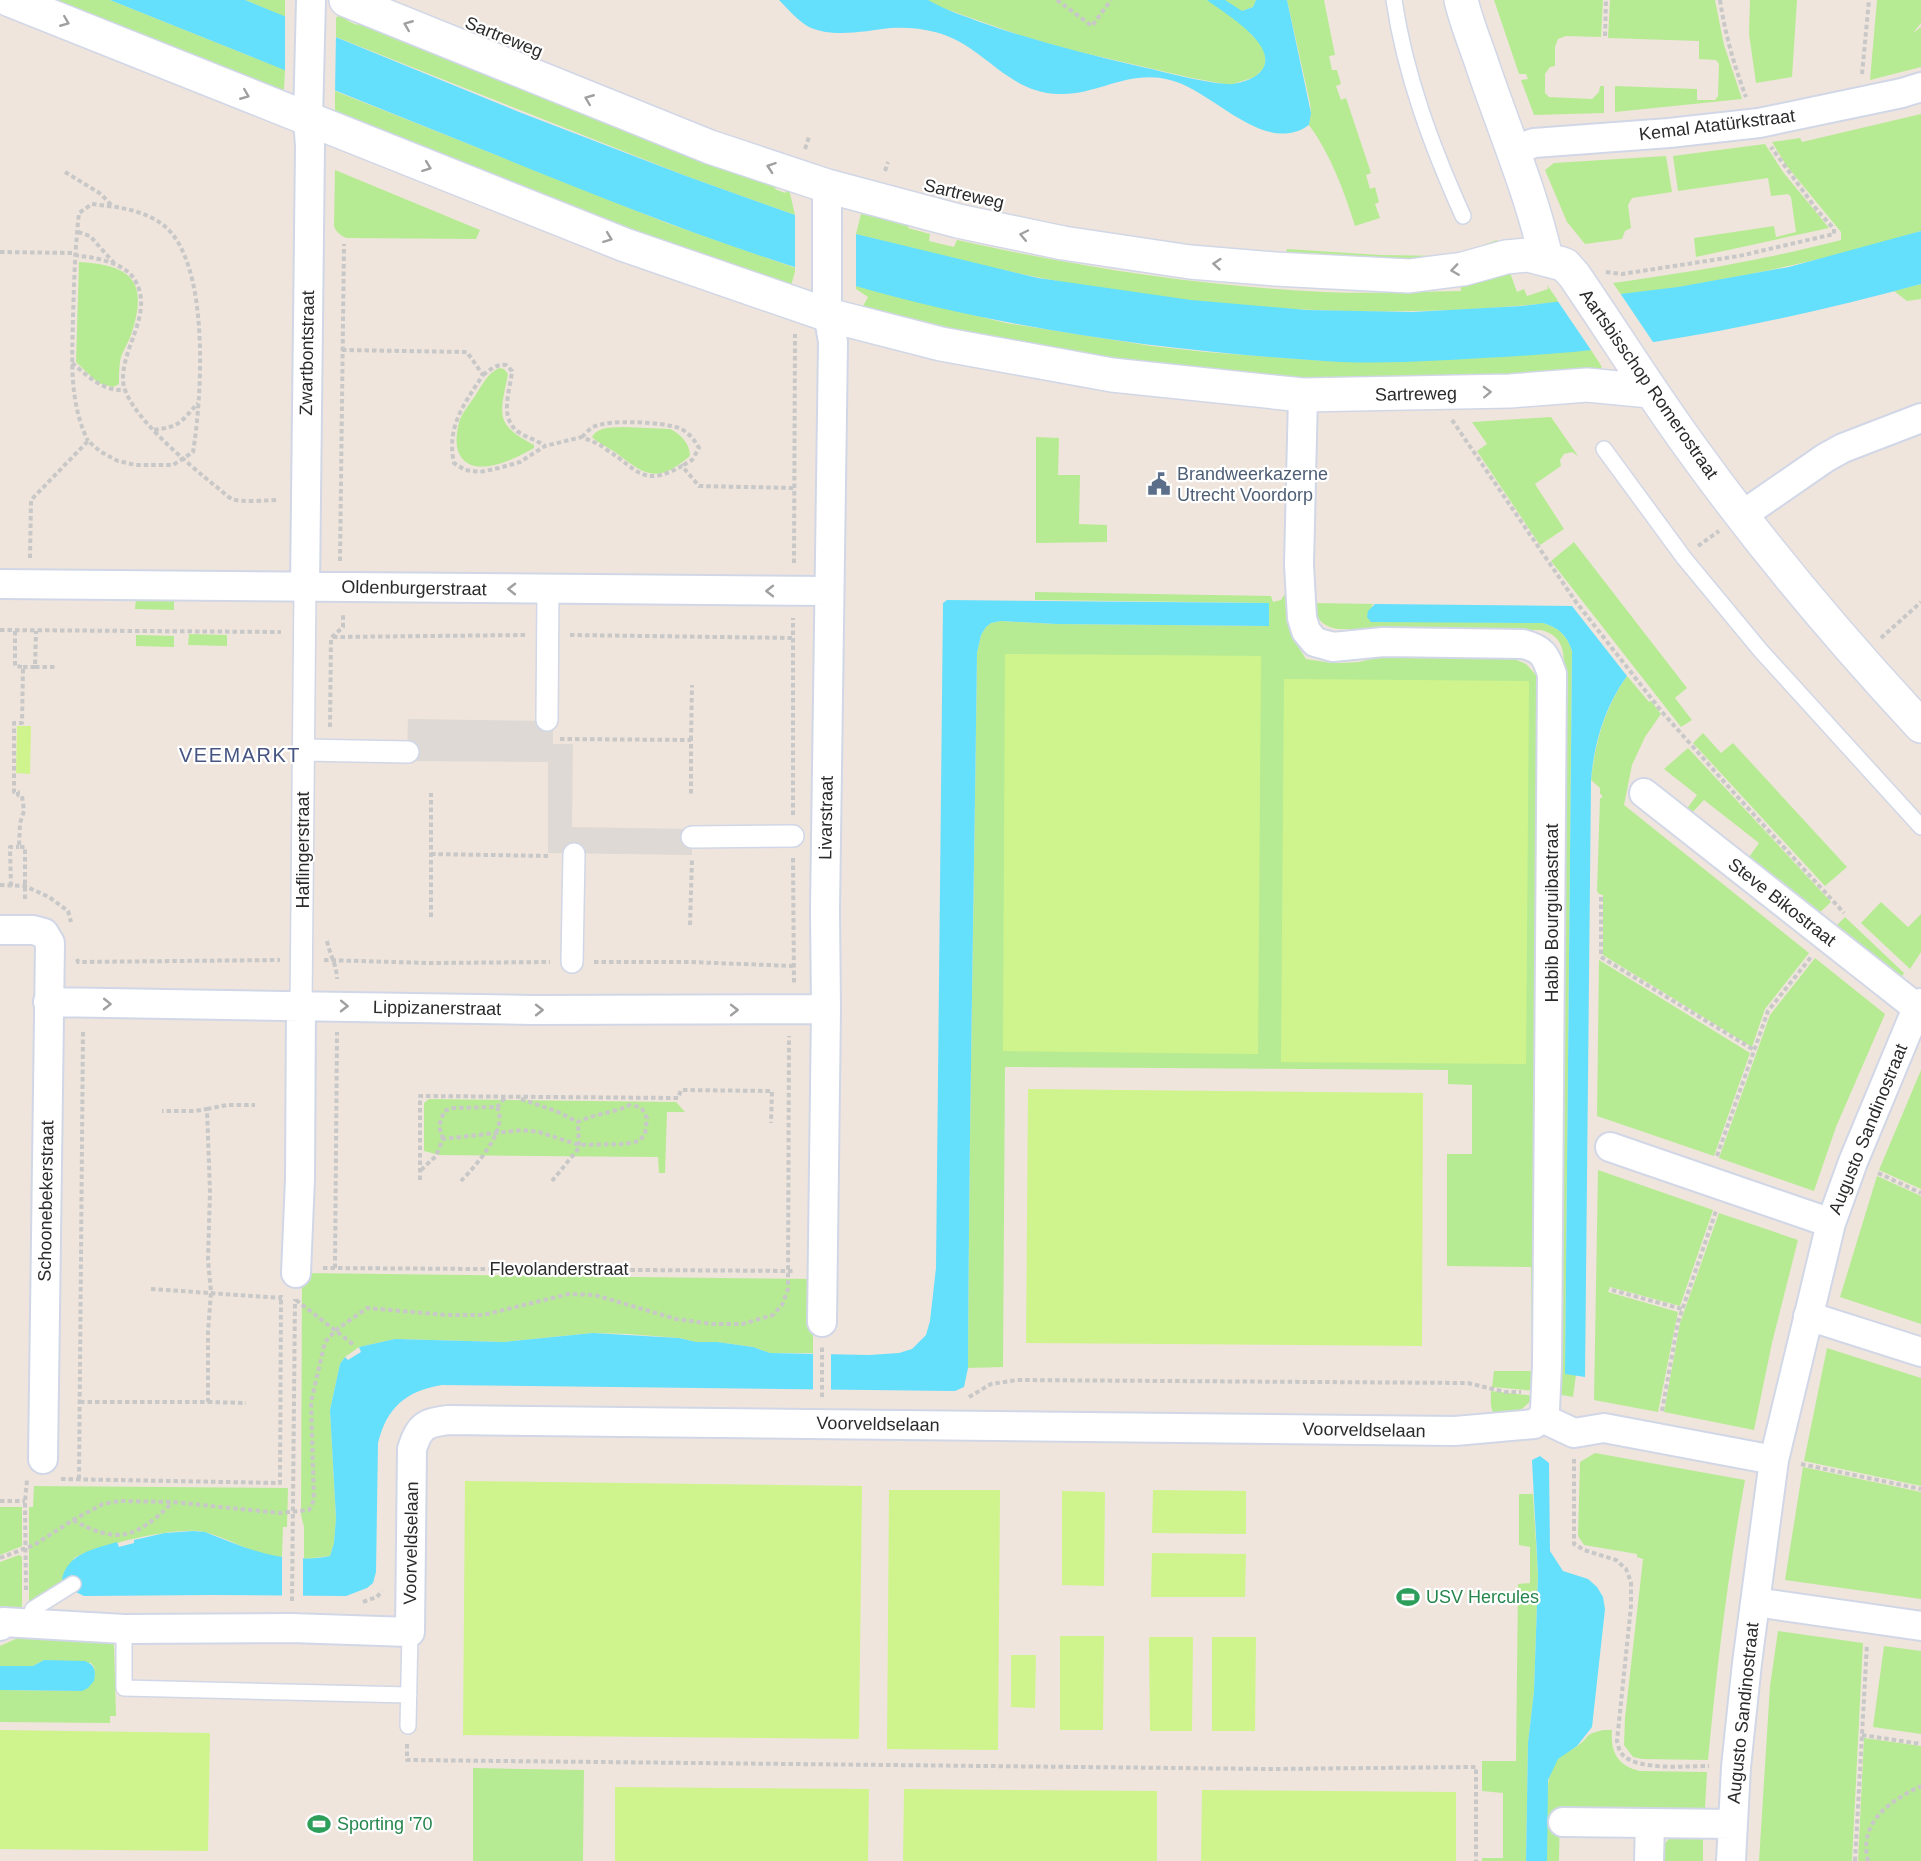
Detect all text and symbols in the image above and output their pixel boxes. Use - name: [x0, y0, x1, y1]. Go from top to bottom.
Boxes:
- street label: Sartreweg: [462, 12, 546, 62]
- one-way arrow: [58, 15, 69, 27]
- one-way arrow: [403, 20, 414, 32]
- one-way arrow: [239, 88, 250, 100]
- one-way arrow: [584, 94, 595, 106]
- street label: Kemal Atatürkstraat: [1638, 106, 1796, 144]
- one-way arrow: [420, 160, 431, 172]
- one-way arrow: [766, 162, 777, 175]
- street label: Sartreweg: [922, 175, 1006, 213]
- one-way arrow: [1020, 229, 1030, 242]
- one-way arrow: [602, 231, 613, 243]
- one-way arrow: [1213, 258, 1222, 271]
- one-way arrow: [1450, 263, 1459, 275]
- street label: Aartsbisschop Romerostraat: [1576, 285, 1722, 483]
- street label: Zwartbontstraat: [296, 290, 318, 416]
- street label: Sartreweg: [1375, 383, 1457, 405]
- one-way arrow: [1482, 386, 1491, 398]
- place label: Brandweerkazerne Utrecht Voordorp: [1177, 464, 1328, 505]
- public building icon: Brandweerkazerne Utrecht Voordorp: [1146, 471, 1172, 497]
- street label: Oldenburgerstraat: [341, 577, 487, 599]
- one-way arrow: [508, 583, 517, 595]
- one-way arrow: [766, 585, 775, 597]
- district label: VEEMARKT: [179, 744, 301, 766]
- street label: Livarstraat: [815, 776, 837, 860]
- street label: Haflingerstraat: [293, 791, 313, 909]
- street label: Habib Bourguibastraat: [1542, 823, 1562, 1003]
- street label: Steve Bikostraat: [1724, 854, 1840, 950]
- street label: Lippizanerstraat: [373, 997, 501, 1019]
- one-way arrow: [102, 998, 111, 1010]
- one-way arrow: [339, 999, 348, 1012]
- one-way arrow: [534, 1004, 543, 1016]
- one-way arrow: [729, 1004, 738, 1016]
- street label: Augusto Sandinostraat: [1825, 1041, 1911, 1217]
- street label: Schoonebekerstraat: [35, 1120, 57, 1282]
- street label: Flevolanderstraat: [489, 1259, 629, 1279]
- street label: Voorveldselaan: [816, 1413, 940, 1435]
- street label: Voorveldselaan: [1302, 1419, 1426, 1441]
- street label: Voorveldselaan: [400, 1481, 422, 1605]
- sports icon: USV Hercules: [1395, 1584, 1421, 1610]
- place label: USV Hercules: [1426, 1587, 1539, 1607]
- street label: Augusto Sandinostraat: [1724, 1621, 1762, 1805]
- sports icon: Sporting '70: [306, 1811, 332, 1837]
- place label: Sporting '70: [337, 1814, 433, 1834]

